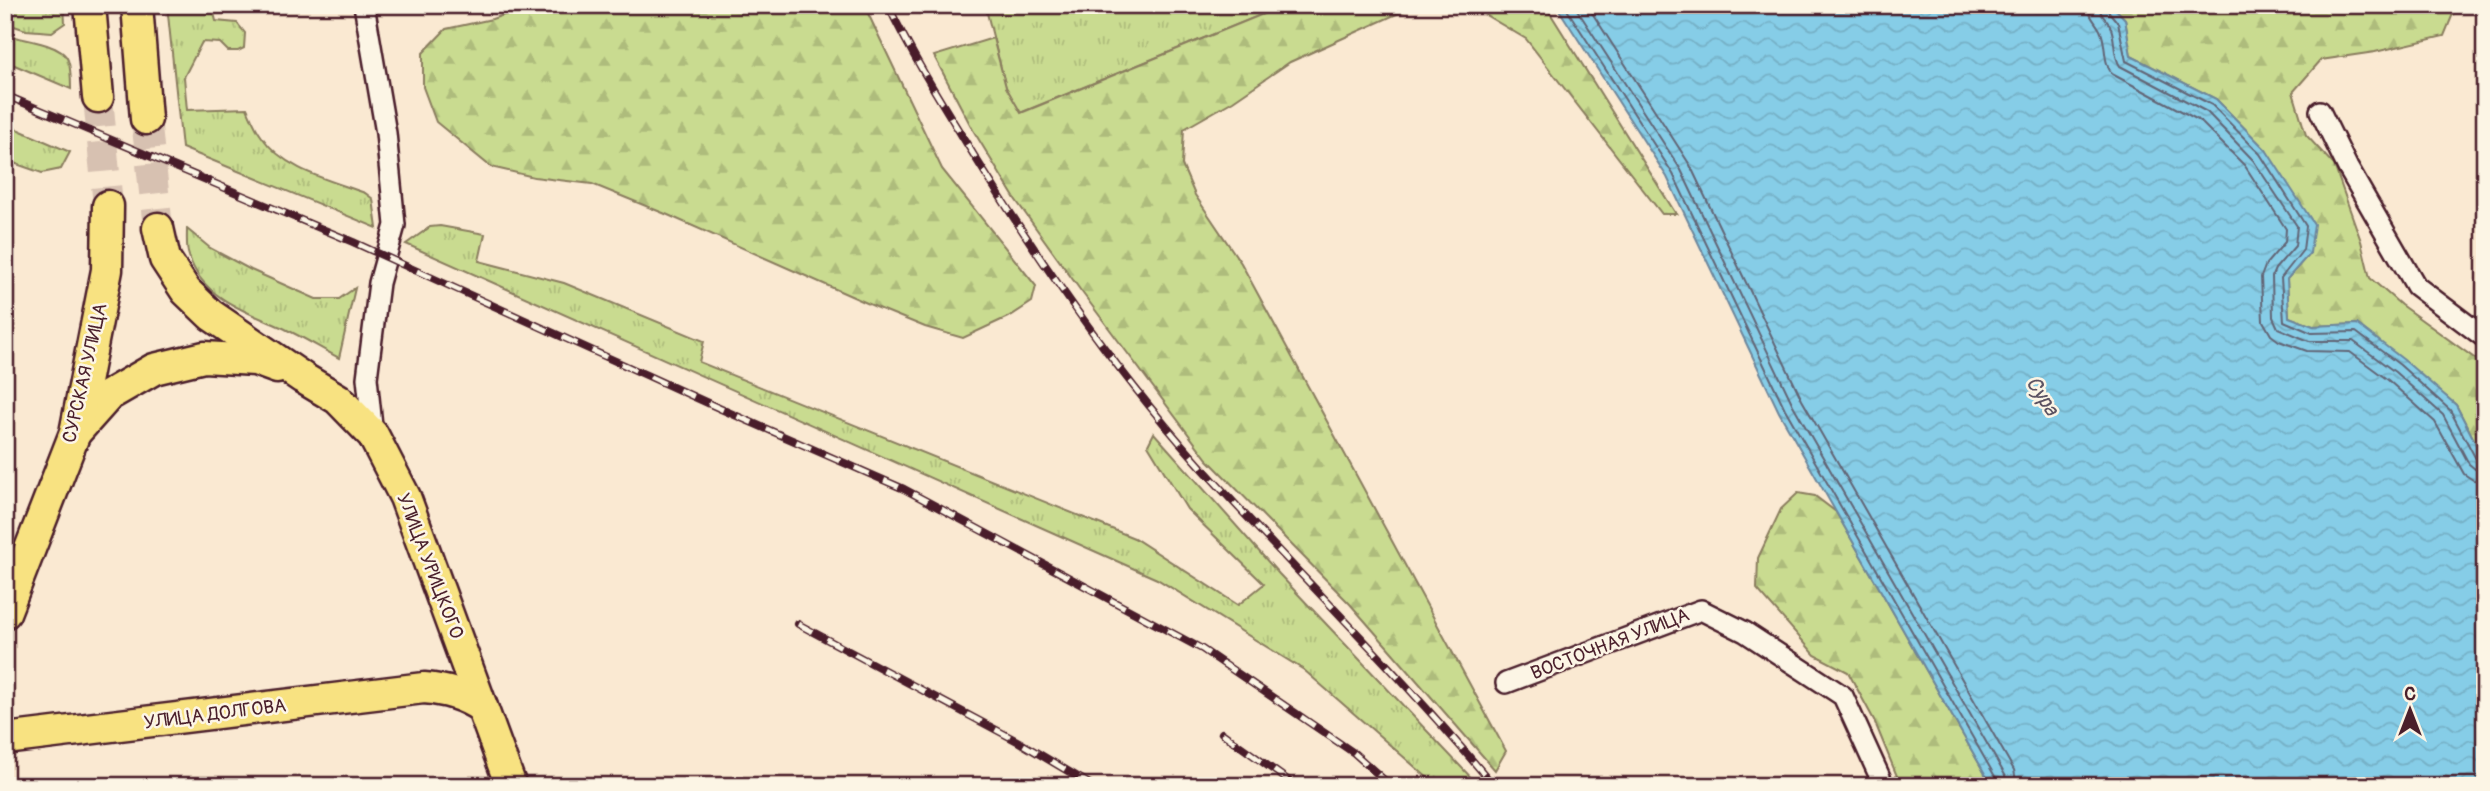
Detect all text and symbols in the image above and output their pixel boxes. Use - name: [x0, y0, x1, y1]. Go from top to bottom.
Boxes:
- street label: СУРСКАЯ УЛИЦА: [57, 301, 113, 445]
- water label: Сура: [2019, 371, 2065, 422]
- street label: УЛИЦА УРИЦКОГО: [391, 490, 469, 642]
- street label: ВОСТОЧНАЯ УЛИЦА: [1527, 603, 1693, 685]
- north arrow: [2374, 676, 2444, 746]
- text: С: [2404, 682, 2416, 706]
- street label: УЛИЦА ДОЛГОВА: [142, 693, 288, 735]

